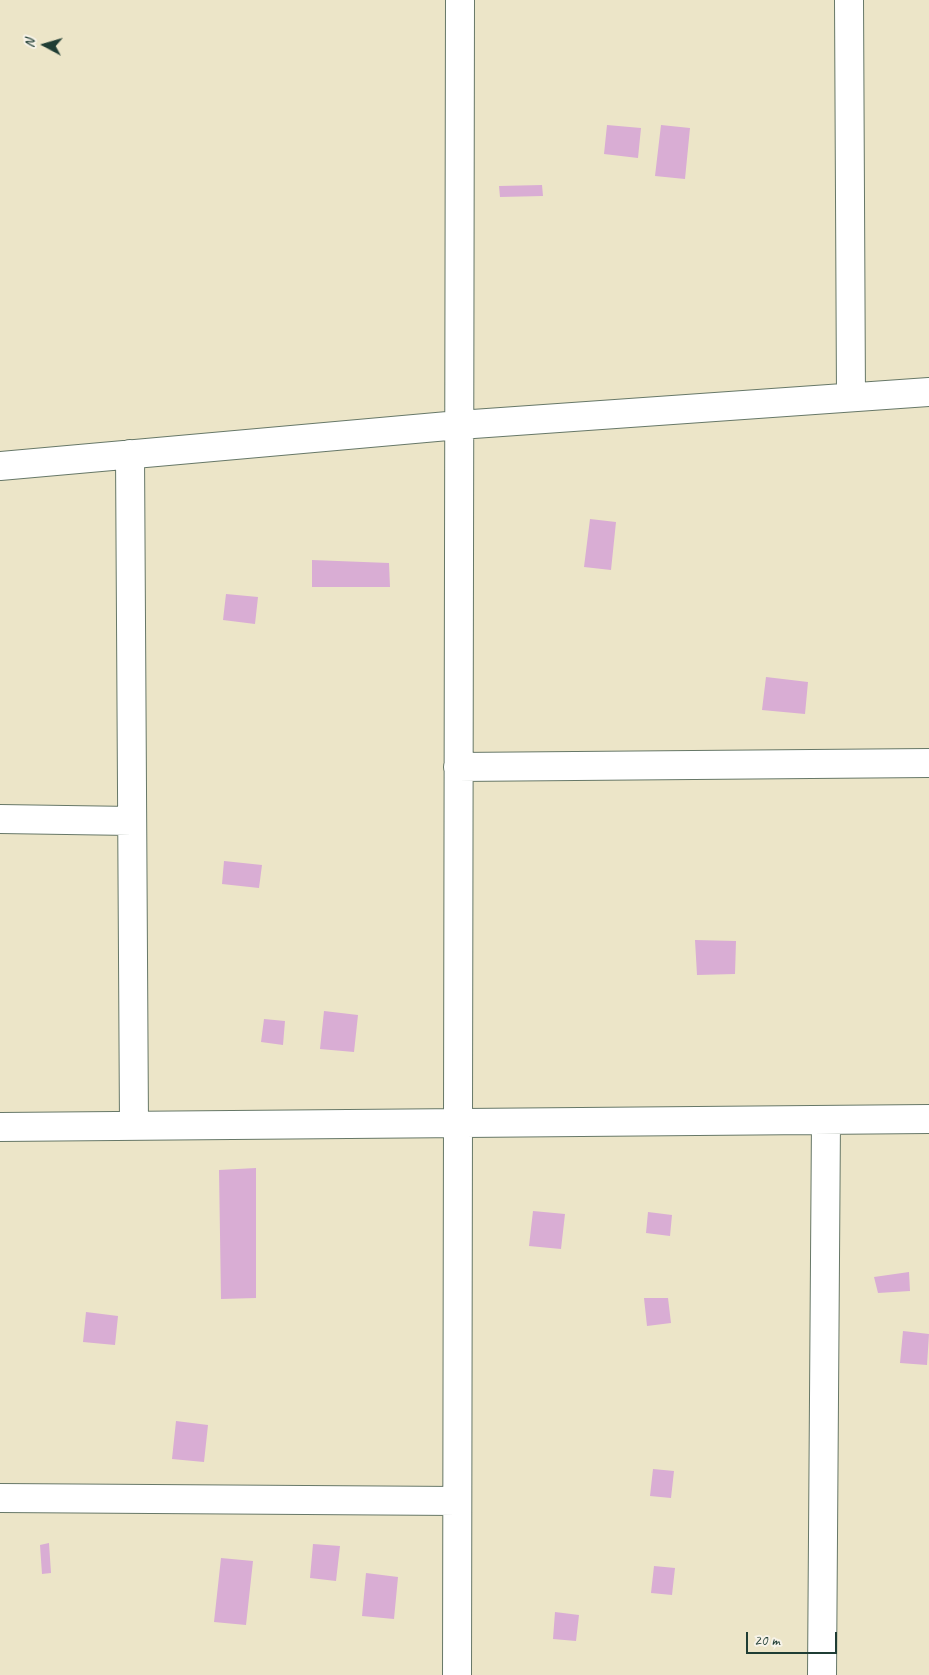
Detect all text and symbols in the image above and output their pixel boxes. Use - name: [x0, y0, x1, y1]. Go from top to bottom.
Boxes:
- north arrow: [20, 20, 70, 70]
- text: N: [21, 38, 38, 49]
- scale bar: [749, 1622, 840, 1654]
- text: 20 m: [754, 1631, 780, 1650]

